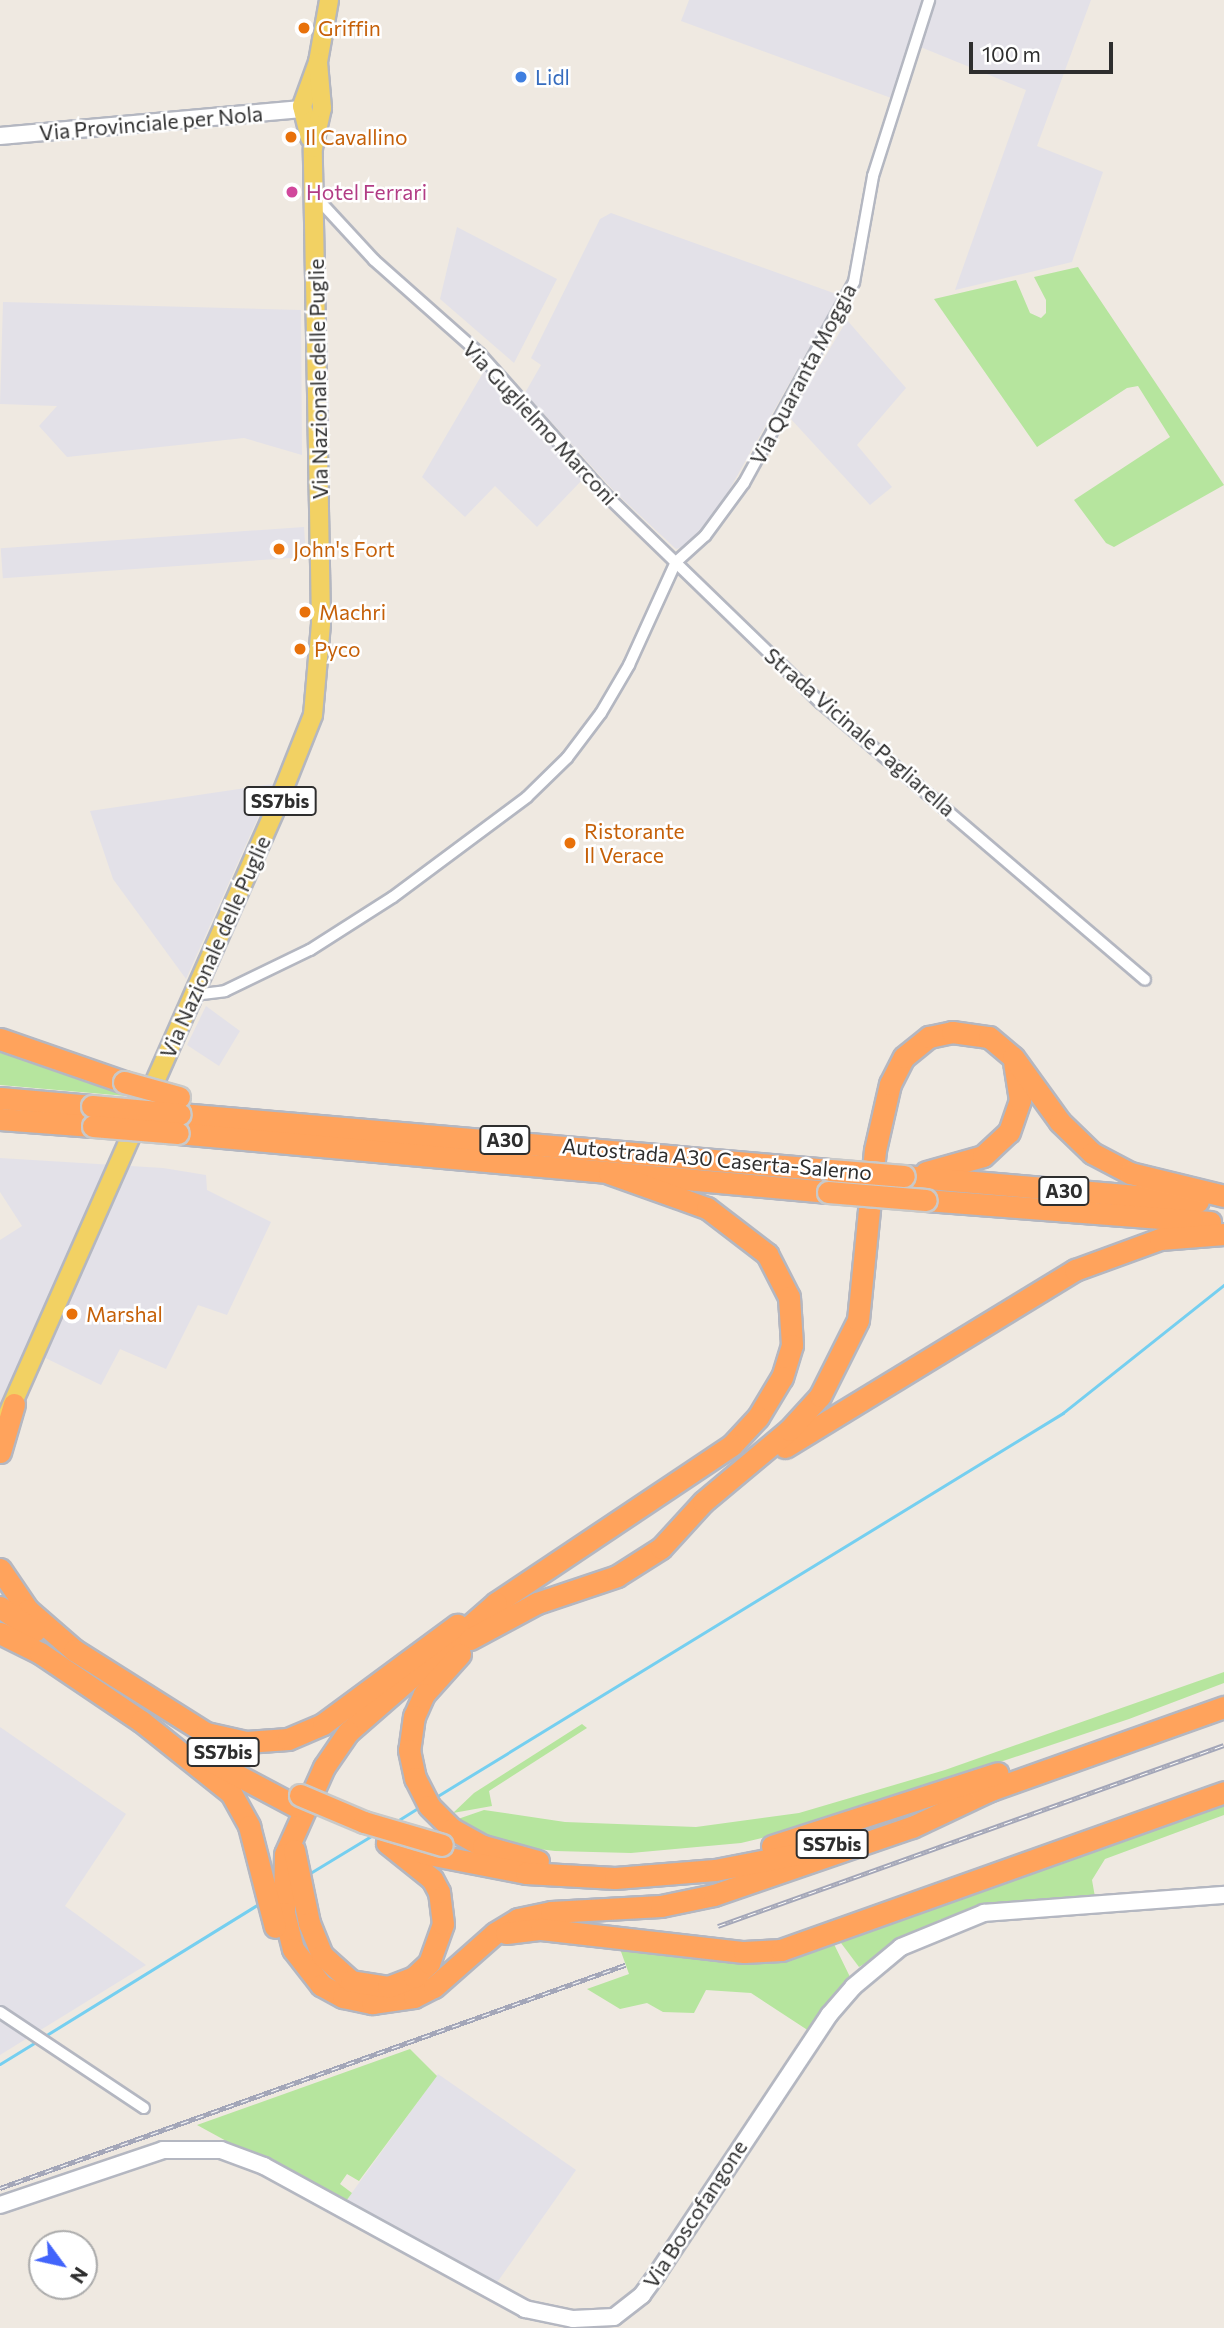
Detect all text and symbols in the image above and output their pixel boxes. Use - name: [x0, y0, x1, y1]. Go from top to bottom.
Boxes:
- place label: Griffin: [318, 15, 381, 41]
- marker: Griffin: [296, 20, 312, 36]
- scale bar: [972, 28, 1116, 72]
- text: 100 m: [982, 41, 1041, 66]
- place label: Lidl: [535, 64, 570, 90]
- marker: Lidl: [513, 69, 529, 85]
- street label: Via Provinciale per Nola: [38, 101, 264, 145]
- place label: Il Cavallino: [305, 124, 408, 150]
- marker: Il Cavallino: [283, 129, 299, 145]
- place label: Hotel Ferrari: [306, 179, 427, 205]
- marker: Hotel Ferrari: [284, 184, 300, 200]
- street label: Via Nazionale delle Puglie: [303, 259, 333, 499]
- street label: Via Quaranta Moggia: [745, 279, 861, 469]
- street label: Via Guglielmo Marconi: [458, 336, 622, 510]
- place label: John's Fort: [293, 536, 395, 562]
- marker: John's Fort: [271, 541, 287, 557]
- place label: Machri: [319, 599, 386, 625]
- marker: Machri: [297, 604, 313, 620]
- place label: Pyco: [314, 636, 361, 662]
- marker: Pyco: [292, 641, 308, 657]
- street label: Strada Vicinale Pagliarella: [760, 642, 960, 822]
- road number: SS7bis: [243, 786, 317, 816]
- place label: Ristorante Il Verace: [584, 818, 685, 868]
- street label: Via Nazionale delle Puglie: [155, 832, 275, 1062]
- marker: Ristorante Il Verace: [562, 835, 578, 851]
- road number: A30: [479, 1124, 531, 1156]
- street label: Autostrada A30 Caserta-Salerno: [561, 1133, 873, 1185]
- road number: A30: [1038, 1176, 1090, 1206]
- place label: Marshal: [86, 1301, 163, 1327]
- marker: Marshal: [64, 1306, 80, 1322]
- road number: SS7bis: [186, 1736, 260, 1768]
- road number: SS7bis: [795, 1828, 869, 1860]
- street label: Via Boscofangone: [638, 2135, 752, 2293]
- north arrow: [28, 2230, 98, 2300]
- text: N: [66, 2263, 93, 2288]

